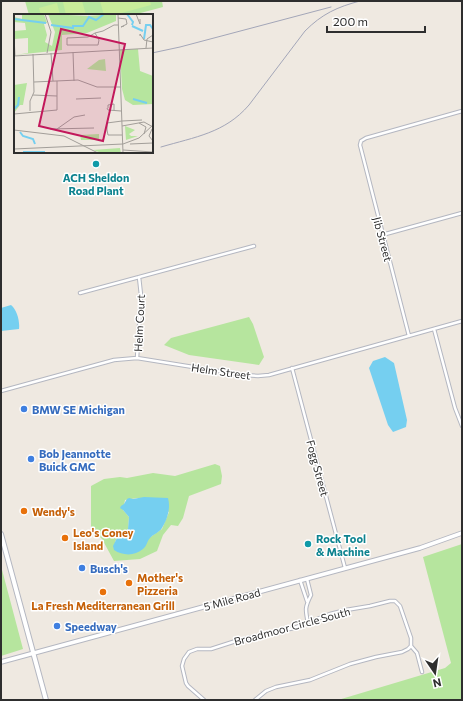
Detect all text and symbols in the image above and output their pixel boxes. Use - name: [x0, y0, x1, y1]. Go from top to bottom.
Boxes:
- scale bar: [327, 8, 425, 34]
- inset map: [14, 14, 153, 153]
- text: 200 m: [333, 14, 368, 28]
- marker: ACH Sheldon Road Plant: [91, 159, 101, 169]
- place label: ACH Sheldon Road Plant: [63, 171, 129, 197]
- street label: Jib Street: [370, 215, 395, 264]
- street label: Helm Court: [131, 293, 147, 352]
- street label: Helm Street: [191, 360, 252, 382]
- place label: BMW SE Michigan: [32, 403, 125, 416]
- marker: BMW SE Michigan: [19, 404, 29, 414]
- street label: Fogg Street: [304, 438, 332, 498]
- place label: Bob Jeannotte Buick GMC: [39, 447, 111, 473]
- marker: Bob Jeannotte Buick GMC: [26, 454, 36, 464]
- place label: Wendy's: [32, 505, 75, 518]
- marker: Wendy's: [19, 506, 29, 516]
- place label: Leo's Coney Island: [73, 526, 134, 552]
- place label: Rock Tool & Machine: [316, 532, 370, 558]
- marker: Leo's Coney Island: [60, 533, 70, 543]
- marker: Rock Tool & Machine: [303, 539, 313, 549]
- place label: Busch's: [90, 562, 128, 575]
- marker: Busch's: [77, 563, 87, 573]
- place label: Mother's Pizzeria: [137, 571, 183, 597]
- marker: Mother's Pizzeria: [124, 578, 134, 588]
- street label: 5 Mile Road: [202, 585, 262, 613]
- marker: La Fresh Mediterranean Grill: [98, 587, 108, 597]
- place label: La Fresh Mediterranean Grill: [31, 599, 175, 612]
- street label: Broadmoor Circle South: [232, 604, 352, 648]
- place label: Speedway: [65, 620, 117, 633]
- marker: Speedway: [52, 621, 62, 631]
- north arrow: [415, 653, 455, 693]
- text: N: [432, 676, 443, 690]

